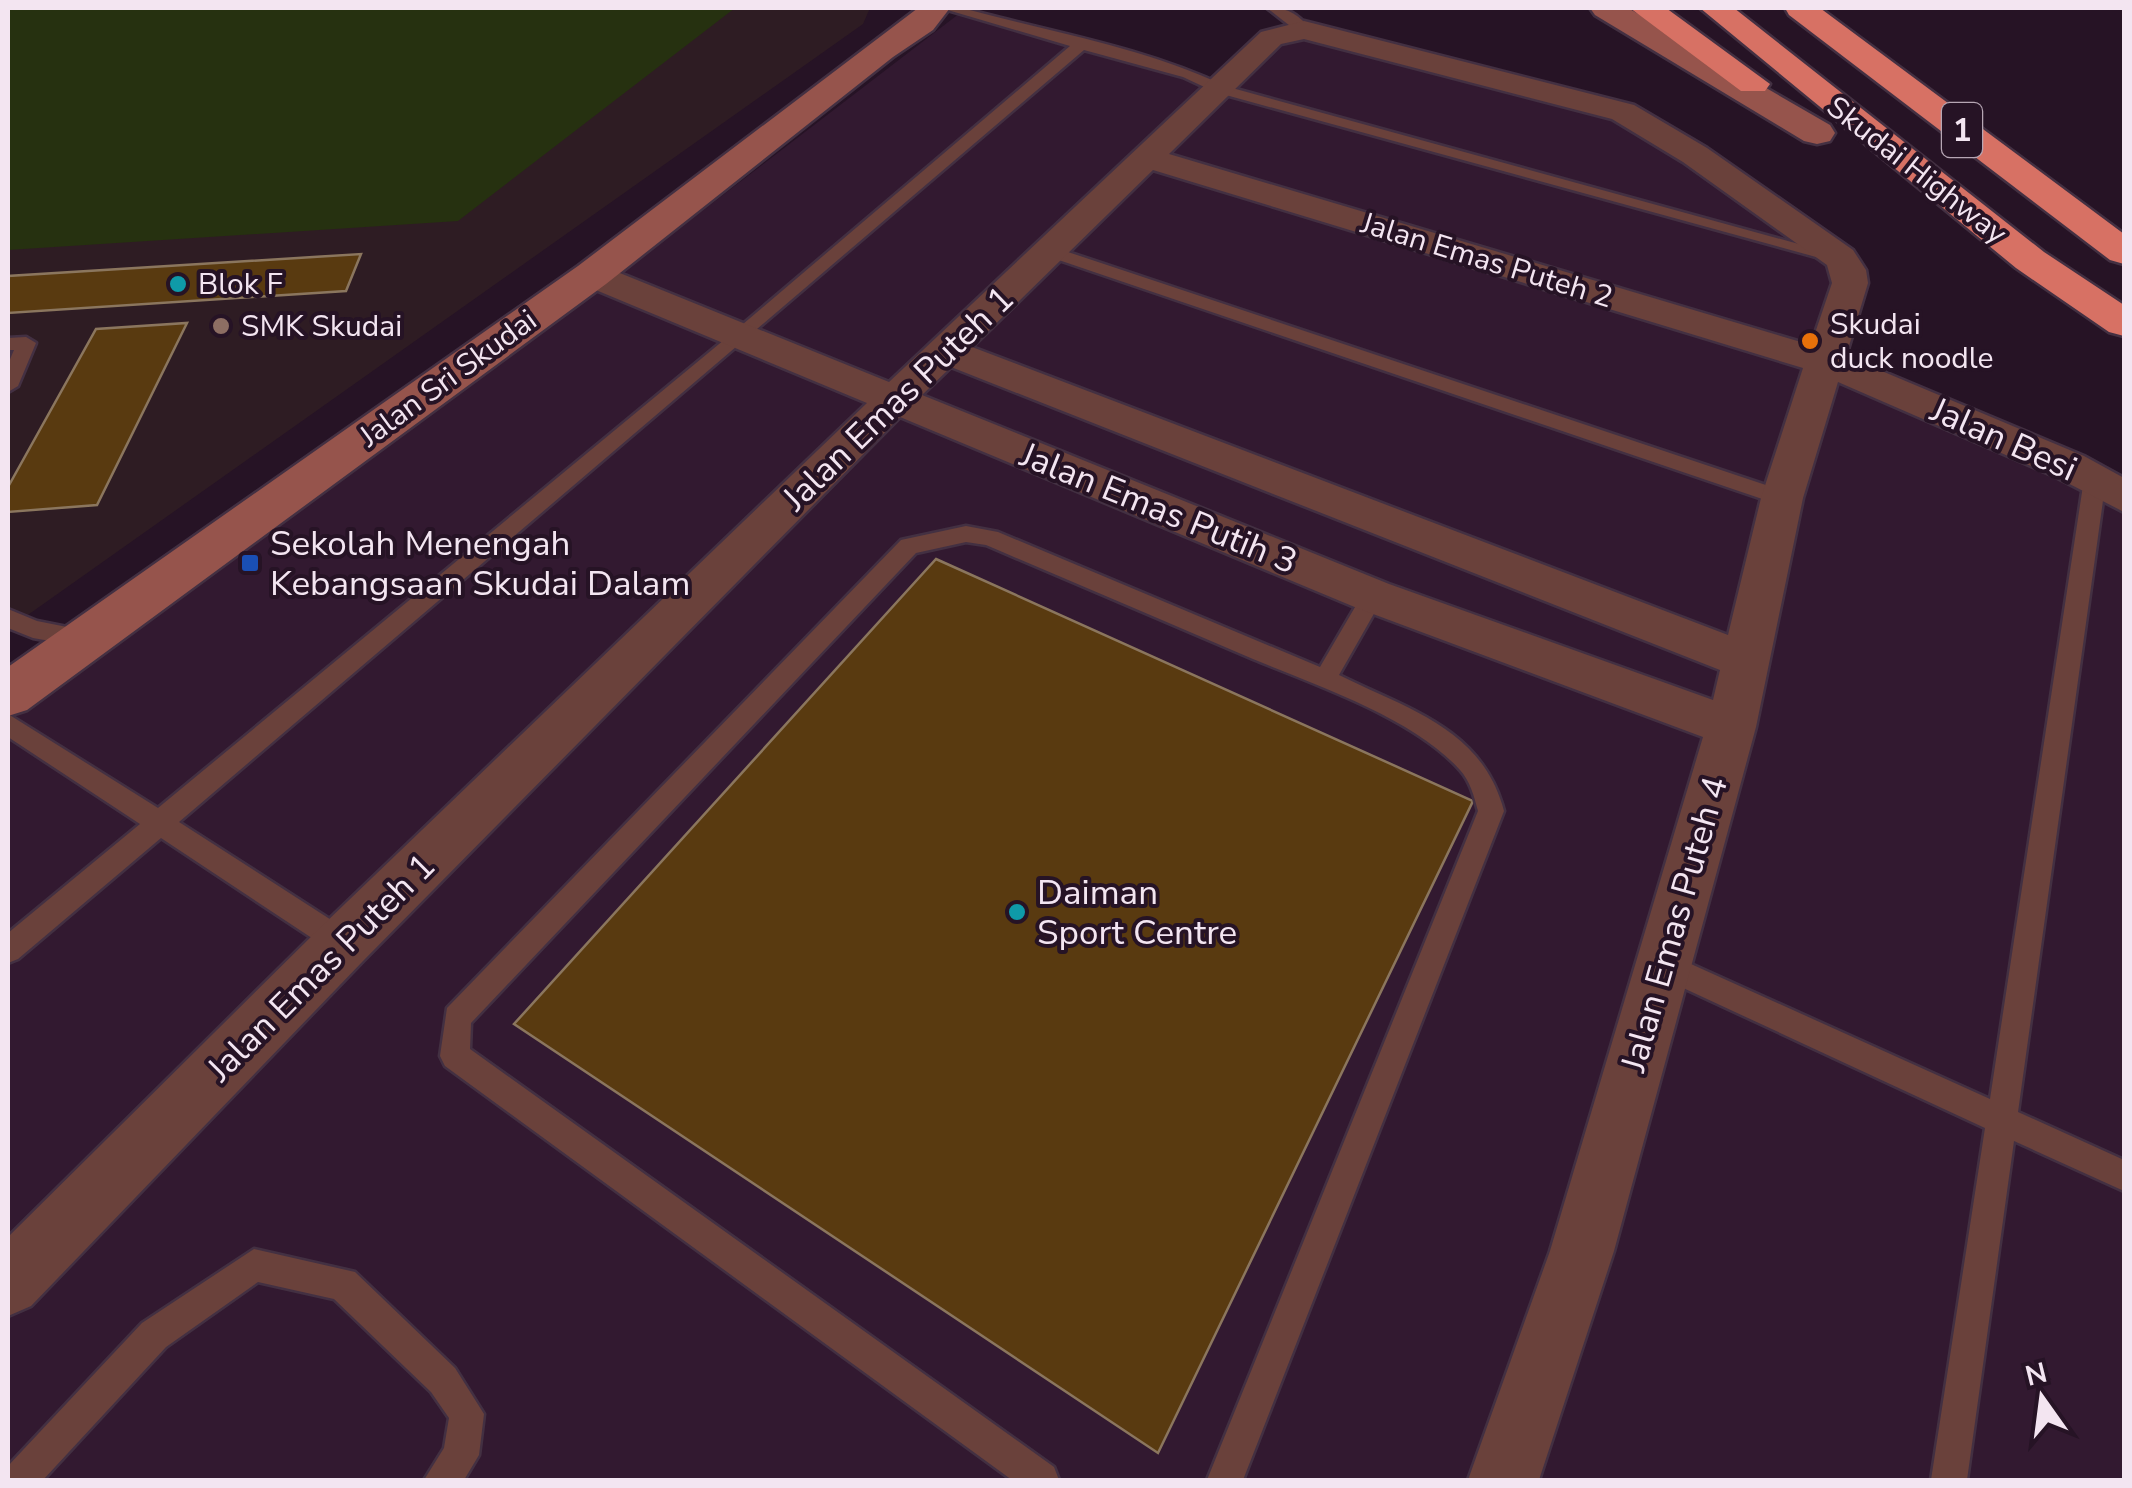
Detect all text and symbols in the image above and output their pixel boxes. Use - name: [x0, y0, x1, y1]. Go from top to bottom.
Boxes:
- street label: Skudai Highway: [1818, 87, 2016, 254]
- road number: 1: [1942, 103, 1982, 157]
- street label: Jalan Emas Puteh 2: [1355, 202, 1618, 318]
- place label: Blok F: [198, 264, 283, 305]
- marker: Blok F: [167, 273, 189, 295]
- street label: Jalan Emas Puteh 1: [772, 276, 1024, 522]
- street label: Jalan Sri Skudai: [351, 300, 545, 457]
- place label: Skudai duck noodle: [1830, 304, 1994, 379]
- place label: SMK Skudai: [241, 306, 402, 347]
- marker: SMK Skudai: [210, 315, 232, 337]
- marker: Skudai duck noodle: [1799, 330, 1821, 352]
- street label: Jalan Besi: [1923, 386, 2084, 492]
- street label: Jalan Emas Putih 3: [1013, 431, 1304, 585]
- place label: Sekolah Menengah Kebangsaan Skudai Dalam: [270, 520, 690, 607]
- marker: Sekolah Menengah Kebangsaan Skudai Dalam: [239, 552, 261, 574]
- street label: Jalan Emas Puteh 4: [1610, 771, 1739, 1078]
- street label: Jalan Emas Puteh 1: [196, 843, 446, 1092]
- place label: Daiman Sport Centre: [1037, 869, 1237, 956]
- marker: Daiman Sport Centre: [1006, 901, 1028, 923]
- north arrow: [1992, 1348, 2092, 1448]
- text: N: [2021, 1354, 2051, 1396]

